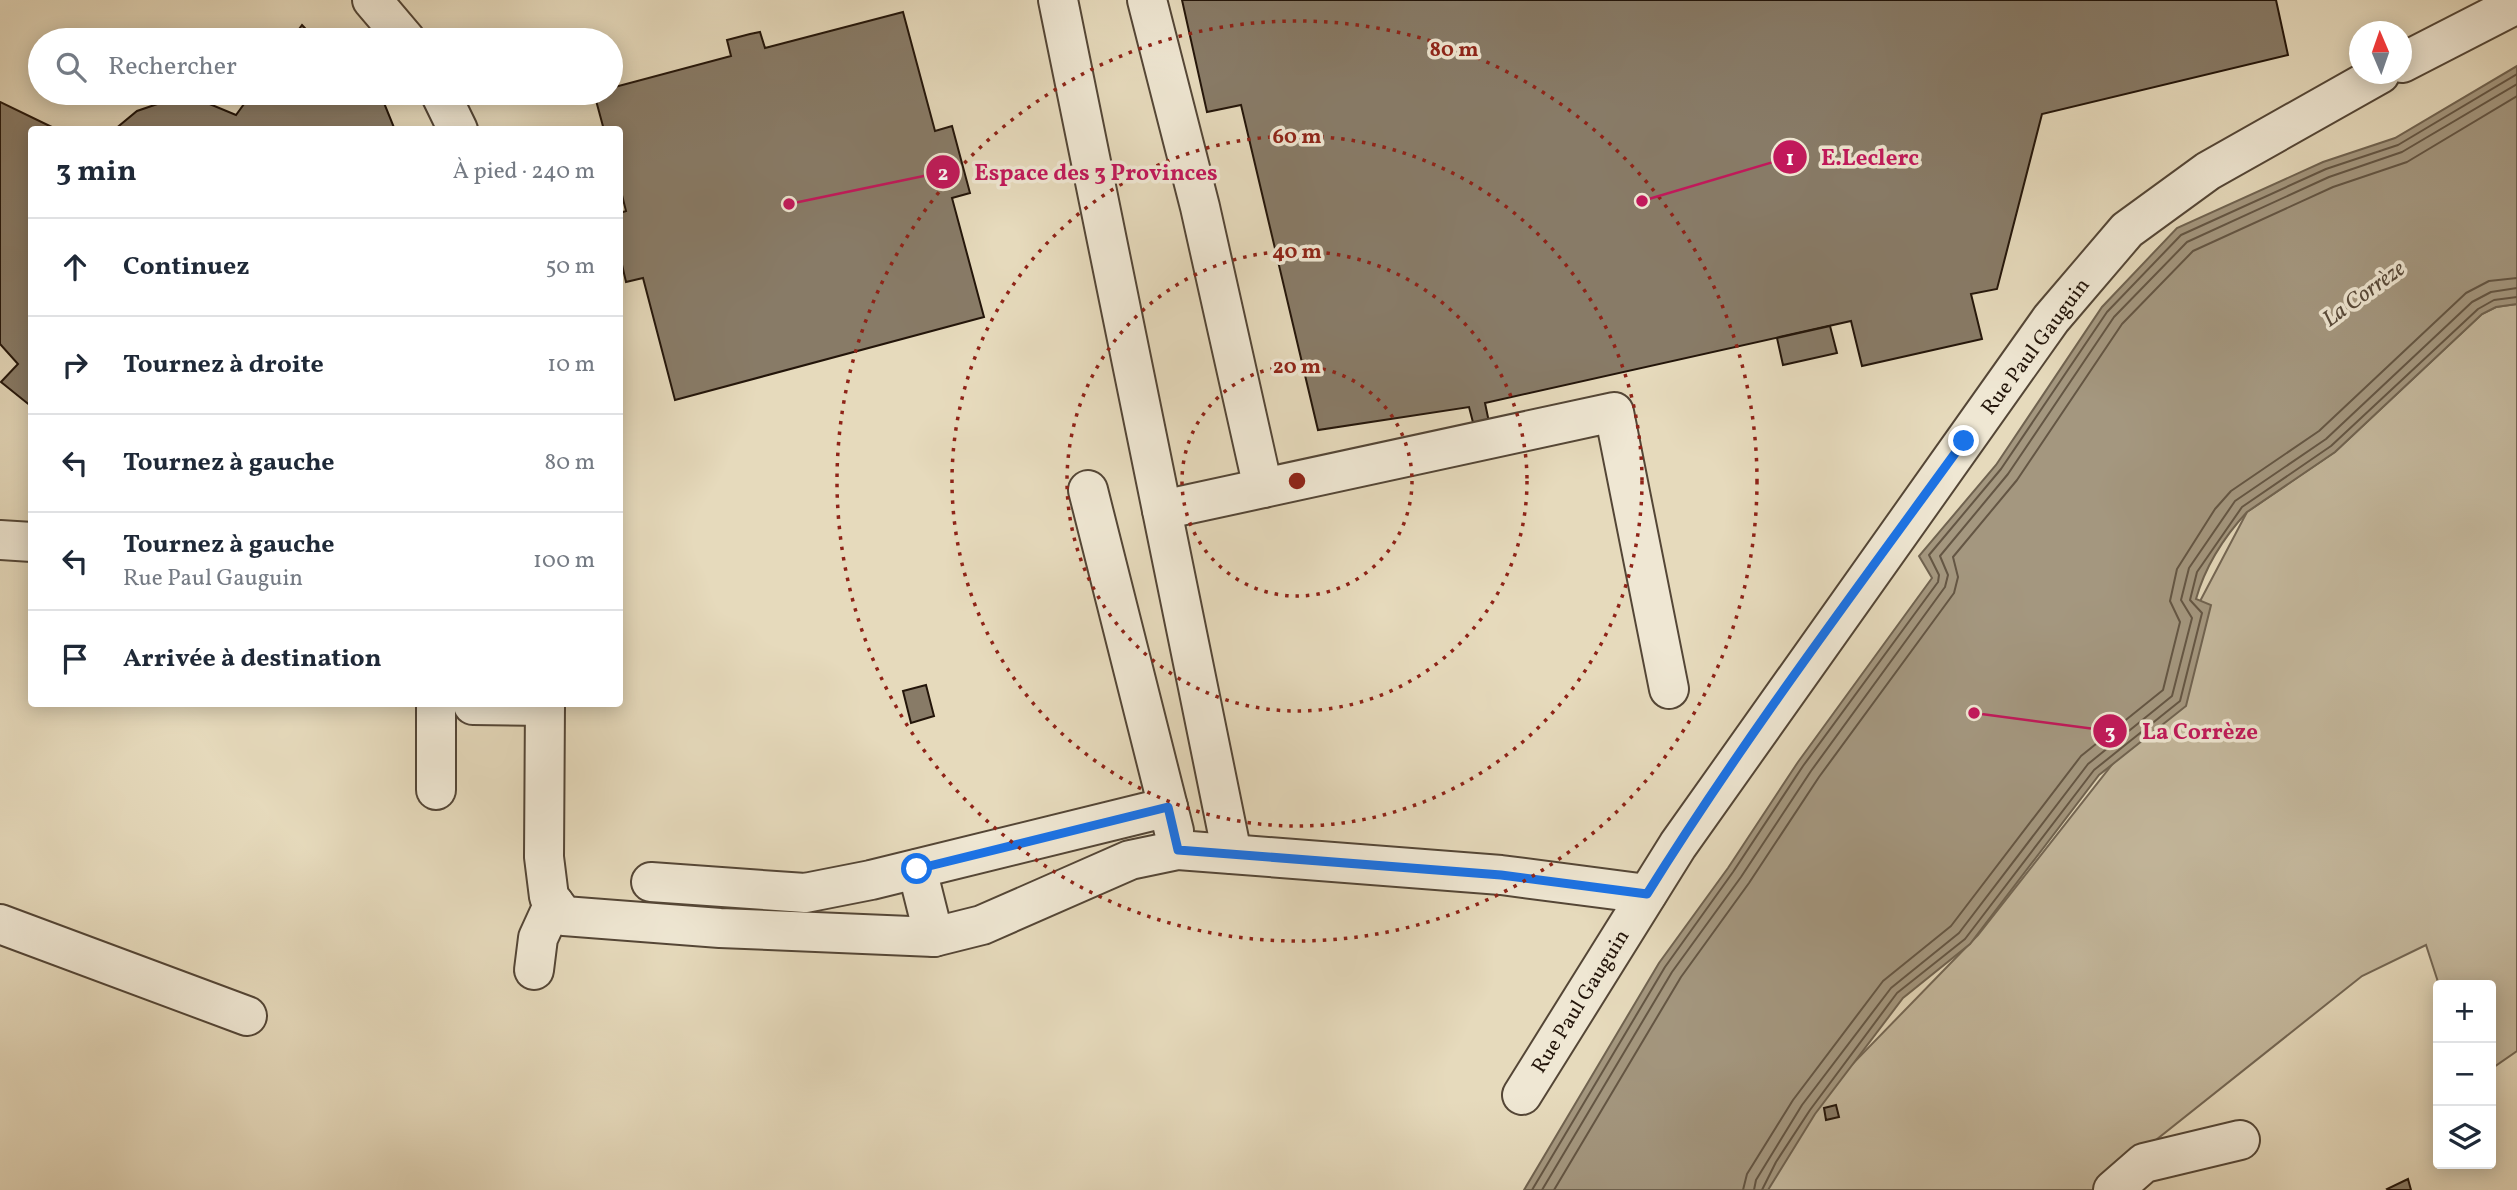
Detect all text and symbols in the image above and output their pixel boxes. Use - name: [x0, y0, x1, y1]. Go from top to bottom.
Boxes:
- north arrow: [2349, 21, 2412, 84]
- search box: [28, 28, 623, 105]
- text: 80 m: [1430, 36, 1478, 65]
- icon: search: [52, 48, 90, 86]
- text: Rechercher: [108, 49, 237, 85]
- text: 60 m: [1273, 123, 1321, 152]
- callout: E.Leclerc: [1772, 135, 1934, 179]
- text: E.Leclerc: [1821, 143, 1919, 175]
- text: 1: [1786, 145, 1794, 174]
- callout: Espace des 3 Provinces: [925, 150, 1232, 194]
- text: 3 min: [56, 151, 137, 193]
- text: À pied · 240 m: [453, 156, 595, 188]
- text: Espace des 3 Provinces: [974, 158, 1218, 190]
- text: 2: [938, 160, 948, 189]
- text: 40 m: [1272, 238, 1322, 267]
- icon: ahead: [56, 248, 94, 286]
- text: Continuez: [123, 249, 249, 285]
- text: 50 m: [546, 251, 595, 283]
- water label: La Corrèze: [2316, 253, 2413, 336]
- street label: Rue Paul Gauguin: [1975, 273, 2097, 421]
- icon: right: [56, 346, 94, 384]
- text: Tournez à droite: [123, 347, 324, 383]
- text: 10 m: [547, 349, 595, 381]
- text: 20 m: [1273, 353, 1321, 382]
- route end: [1948, 425, 1979, 456]
- icon: left: [56, 444, 94, 482]
- text: Tournez à gauche: [123, 445, 335, 481]
- text: 80 m: [545, 447, 595, 479]
- centre of rings: [1285, 469, 1309, 493]
- text: Tournez à gauche: [123, 527, 335, 563]
- icon: left: [56, 542, 94, 580]
- text: 100 m: [533, 545, 595, 577]
- text: Rue Paul Gauguin: [123, 563, 303, 595]
- icon: arrive: [56, 640, 94, 678]
- text: Arrivée à destination: [123, 641, 382, 677]
- callout: La Corrèze: [2093, 709, 2272, 753]
- text: La Corrèze: [2142, 717, 2258, 749]
- text: 3: [2105, 719, 2115, 748]
- route start: [901, 853, 932, 884]
- street label: Rue Paul Gauguin: [1525, 924, 1637, 1079]
- map controls: [2433, 980, 2496, 1169]
- button: +: [2433, 980, 2496, 1043]
- button: −: [2433, 1043, 2496, 1106]
- button: layers: [2433, 1106, 2496, 1169]

